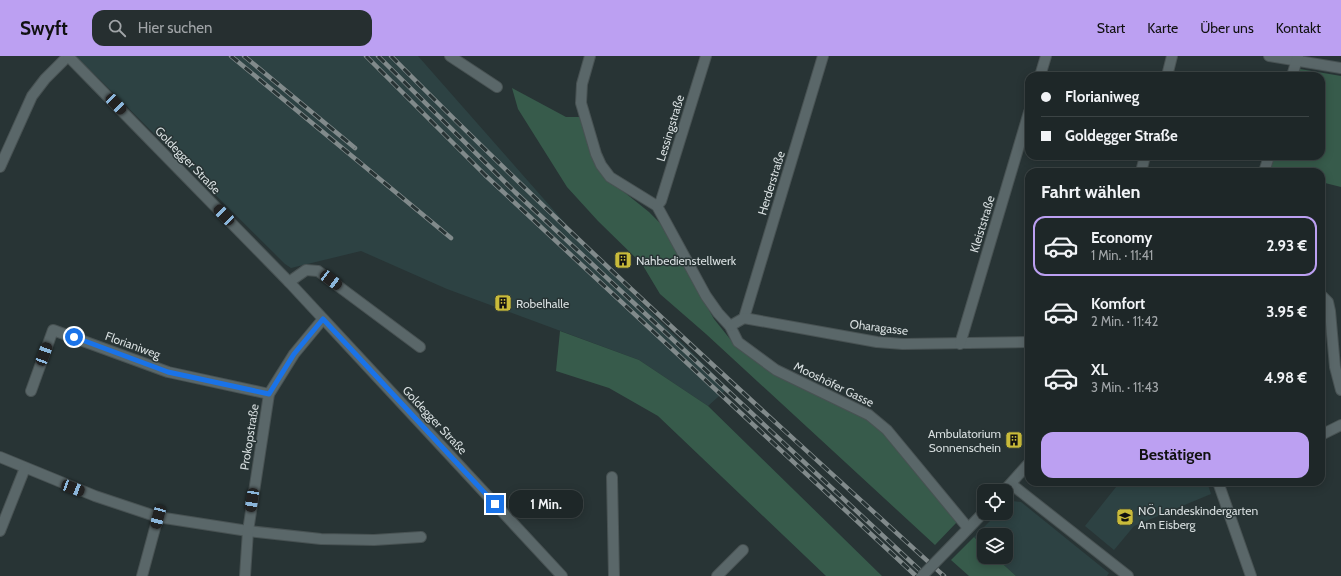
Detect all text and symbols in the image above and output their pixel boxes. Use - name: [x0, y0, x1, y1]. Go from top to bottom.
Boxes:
- search box: [92, 10, 372, 46]
- text: Swyft: [20, 17, 68, 40]
- icon: search: [106, 17, 128, 39]
- text: Hier suchen: [138, 19, 212, 37]
- text: Start: [1097, 19, 1125, 37]
- text: Karte: [1147, 19, 1178, 37]
- text: Über uns: [1200, 19, 1254, 37]
- text: Kontakt: [1276, 19, 1321, 37]
- text: Florianiweg: [1065, 88, 1139, 106]
- car: [103, 91, 129, 117]
- street label: Lessingstraße: [653, 93, 687, 163]
- street label: Goldegger Straße: [152, 123, 224, 197]
- text: Goldegger Straße: [1065, 127, 1178, 145]
- street label: Herderstraße: [754, 149, 788, 217]
- text: Fahrt wählen: [1041, 181, 1141, 203]
- street label: Kleiststraße: [966, 194, 998, 254]
- car: [211, 202, 237, 228]
- icon: car: [1043, 228, 1079, 264]
- text: Economy: [1091, 229, 1152, 247]
- text: 2.93 €: [1266, 237, 1307, 255]
- text: 1 Min. · 11:41: [1091, 247, 1153, 263]
- building icon: Nahbedienstellwerk: [613, 250, 633, 270]
- place label: Nahbedienstellwerk: [636, 253, 737, 268]
- car: [318, 268, 344, 292]
- building icon: Robelhalle: [493, 293, 513, 313]
- icon: car: [1043, 294, 1079, 330]
- text: Komfort: [1091, 295, 1145, 313]
- place label: Robelhalle: [516, 296, 569, 311]
- text: 3.95 €: [1266, 303, 1307, 321]
- text: 2 Min. · 11:42: [1091, 313, 1158, 329]
- street label: Oharagasse: [849, 316, 909, 338]
- route start: [65, 328, 83, 346]
- street label: Florianiweg: [103, 328, 164, 362]
- car: [34, 341, 54, 367]
- street label: Mooshöfer Gasse: [792, 358, 876, 410]
- icon: car: [1043, 360, 1079, 396]
- text: XL: [1091, 361, 1108, 379]
- text: 4.98 €: [1264, 369, 1307, 387]
- text: 3 Min. · 11:43: [1091, 379, 1159, 395]
- street label: Goldegger Straße: [399, 383, 471, 457]
- street label: Prokopstraße: [236, 403, 262, 471]
- place label: Ambulatorium Sonnenschein: [928, 426, 1001, 455]
- building icon: Ambulatorium Sonnenschein: [1004, 430, 1024, 450]
- button: Bestätigen: [1041, 432, 1309, 478]
- car: [60, 478, 86, 498]
- map controls: [977, 484, 1013, 564]
- button: locate: [977, 484, 1013, 520]
- car: [244, 487, 260, 513]
- callout: 1 Min.: [509, 490, 583, 518]
- route end: [486, 495, 504, 513]
- text: 1 Min.: [530, 496, 562, 512]
- place label: NÖ Landeskindergarten Am Eisberg: [1138, 503, 1258, 532]
- car: [149, 504, 167, 530]
- school or university icon: NÖ Landeskindergarten Am Eisberg: [1115, 507, 1135, 527]
- button: layers: [977, 528, 1013, 564]

